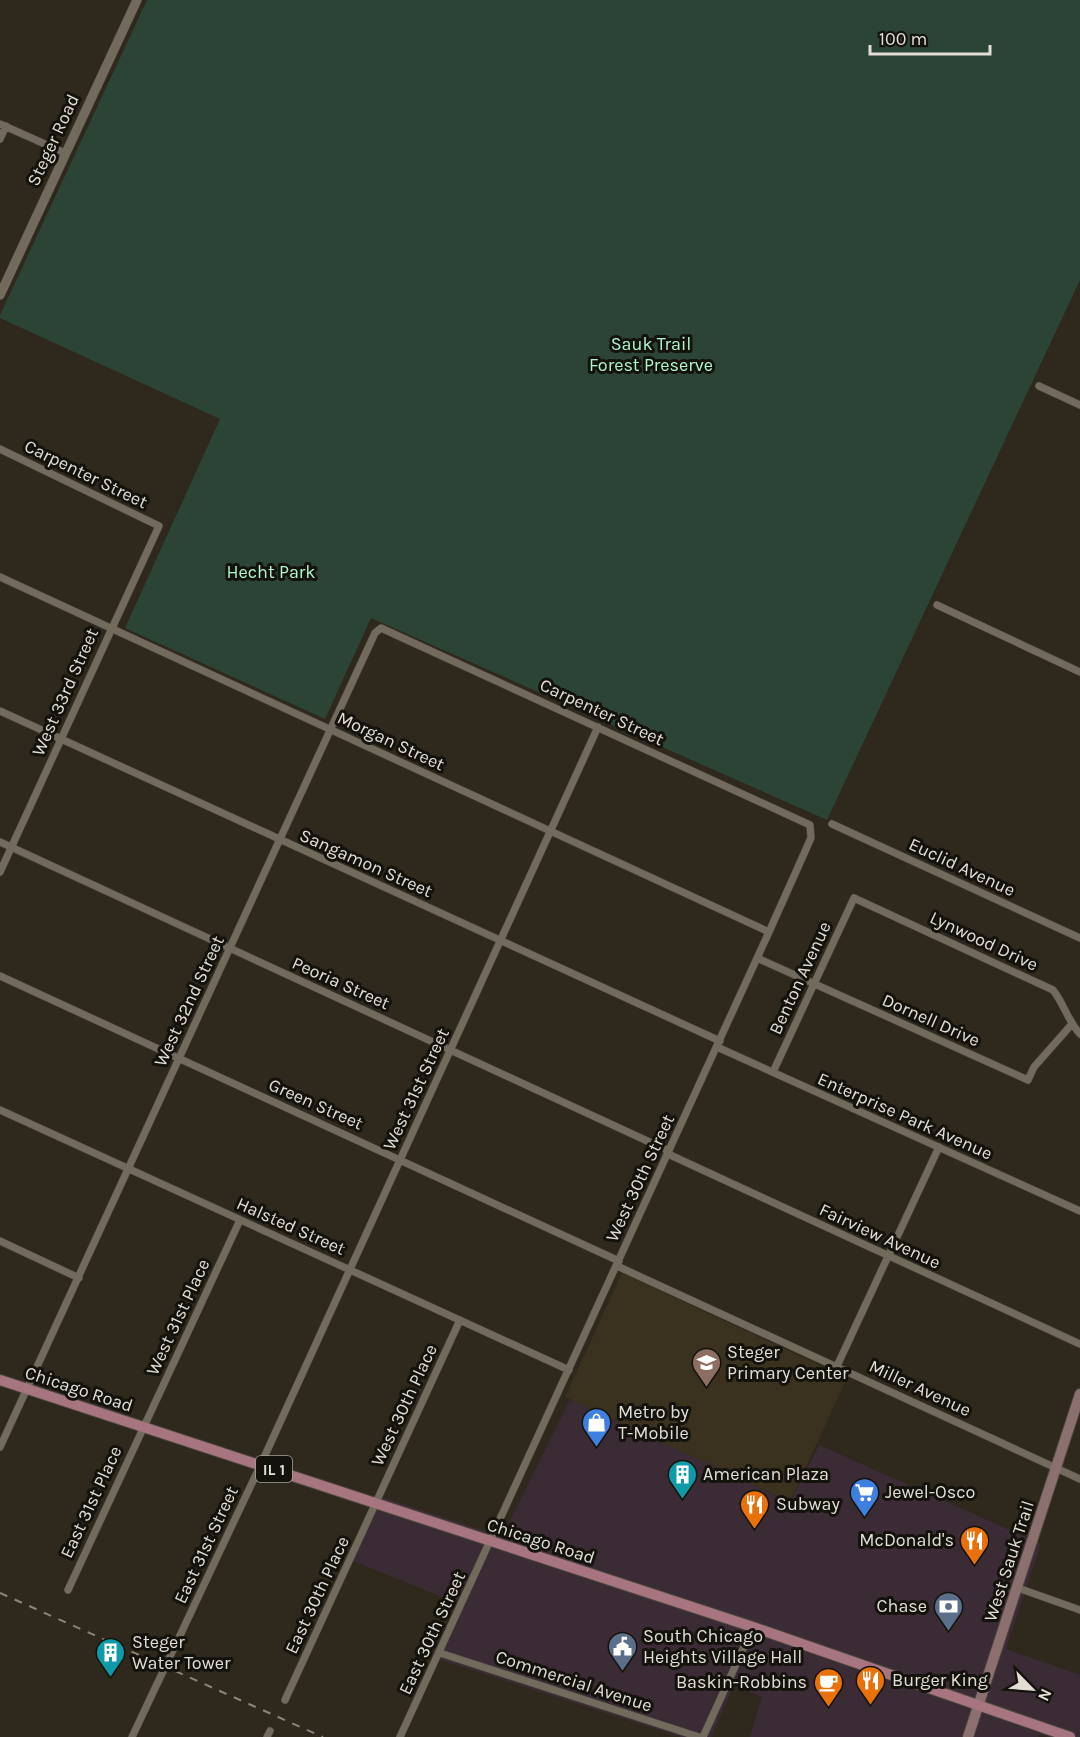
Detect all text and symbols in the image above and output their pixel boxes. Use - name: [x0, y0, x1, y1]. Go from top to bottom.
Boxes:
- scale bar: [870, 18, 990, 56]
- text: 100 m: [879, 28, 927, 50]
- street label: Steger Road: [22, 91, 84, 189]
- park label: Sauk Trail Forest Preserve: [589, 333, 713, 376]
- street label: Carpenter Street: [21, 435, 151, 513]
- park label: Hecht Park: [227, 561, 316, 583]
- street label: West 33rd Street: [27, 625, 103, 759]
- street label: Carpenter Street: [537, 674, 668, 750]
- street label: Morgan Street: [334, 707, 448, 776]
- street label: Sangamon Street: [296, 824, 436, 902]
- street label: Euclid Avenue: [905, 833, 1019, 901]
- street label: Lynwood Drive: [926, 906, 1042, 976]
- street label: Benton Avenue: [764, 918, 836, 1038]
- street label: West 32nd Street: [149, 932, 229, 1070]
- street label: Peoria Street: [289, 952, 393, 1014]
- street label: Dornell Drive: [879, 989, 983, 1051]
- street label: West 31st Street: [378, 1024, 454, 1153]
- street label: Enterprise Park Avenue: [814, 1068, 996, 1164]
- street label: Green Street: [265, 1073, 367, 1135]
- street label: West 30th Street: [601, 1111, 679, 1245]
- street label: Halsted Street: [233, 1192, 349, 1260]
- street label: Fairview Avenue: [816, 1198, 944, 1274]
- street label: West 31st Place: [141, 1255, 215, 1379]
- street label: West 30th Place: [366, 1341, 442, 1469]
- place label: Steger Primary Center: [727, 1341, 849, 1384]
- school or university icon: Steger Primary Center: [690, 1346, 722, 1388]
- street label: Miller Avenue: [866, 1355, 974, 1421]
- street label: Chicago Road: [22, 1361, 136, 1417]
- place label: Metro by T-Mobile: [618, 1401, 690, 1444]
- shop icon: Metro by T-Mobile: [581, 1406, 613, 1448]
- street label: East 31st Place: [55, 1442, 127, 1562]
- road number: IL 1: [256, 1456, 292, 1482]
- building icon: American Plaza: [666, 1458, 698, 1500]
- place label: American Plaza: [703, 1463, 829, 1485]
- supermarket icon: Jewel-Osco: [848, 1476, 880, 1518]
- place label: Jewel-Osco: [885, 1481, 975, 1503]
- street label: East 31st Street: [169, 1483, 243, 1607]
- restaurant icon: Subway: [739, 1488, 771, 1530]
- place label: Subway: [776, 1493, 840, 1515]
- street label: West Sauk Trail: [979, 1498, 1039, 1624]
- street label: Chicago Road: [484, 1513, 598, 1569]
- restaurant icon: McDonald's: [959, 1524, 991, 1566]
- place label: McDonald's: [859, 1529, 954, 1551]
- street label: East 30th Place: [280, 1533, 354, 1657]
- street label: East 30th Street: [394, 1568, 470, 1698]
- bank icon: Chase: [932, 1590, 964, 1632]
- place label: Chase: [876, 1595, 927, 1617]
- place label: South Chicago Heights Village Hall: [643, 1625, 802, 1668]
- public building icon: South Chicago Heights Village Hall: [606, 1630, 638, 1672]
- place label: Steger Water Tower: [132, 1631, 231, 1674]
- building icon: Steger Water Tower: [95, 1636, 127, 1678]
- street label: Commercial Avenue: [493, 1645, 655, 1717]
- north arrow: [1002, 1659, 1062, 1719]
- restaurant icon: Burger King: [855, 1664, 887, 1706]
- cafe icon: Baskin-Robbins: [812, 1666, 844, 1708]
- place label: Burger King: [892, 1669, 988, 1691]
- place label: Baskin-Robbins: [676, 1671, 807, 1693]
- text: N: [1034, 1686, 1056, 1704]

